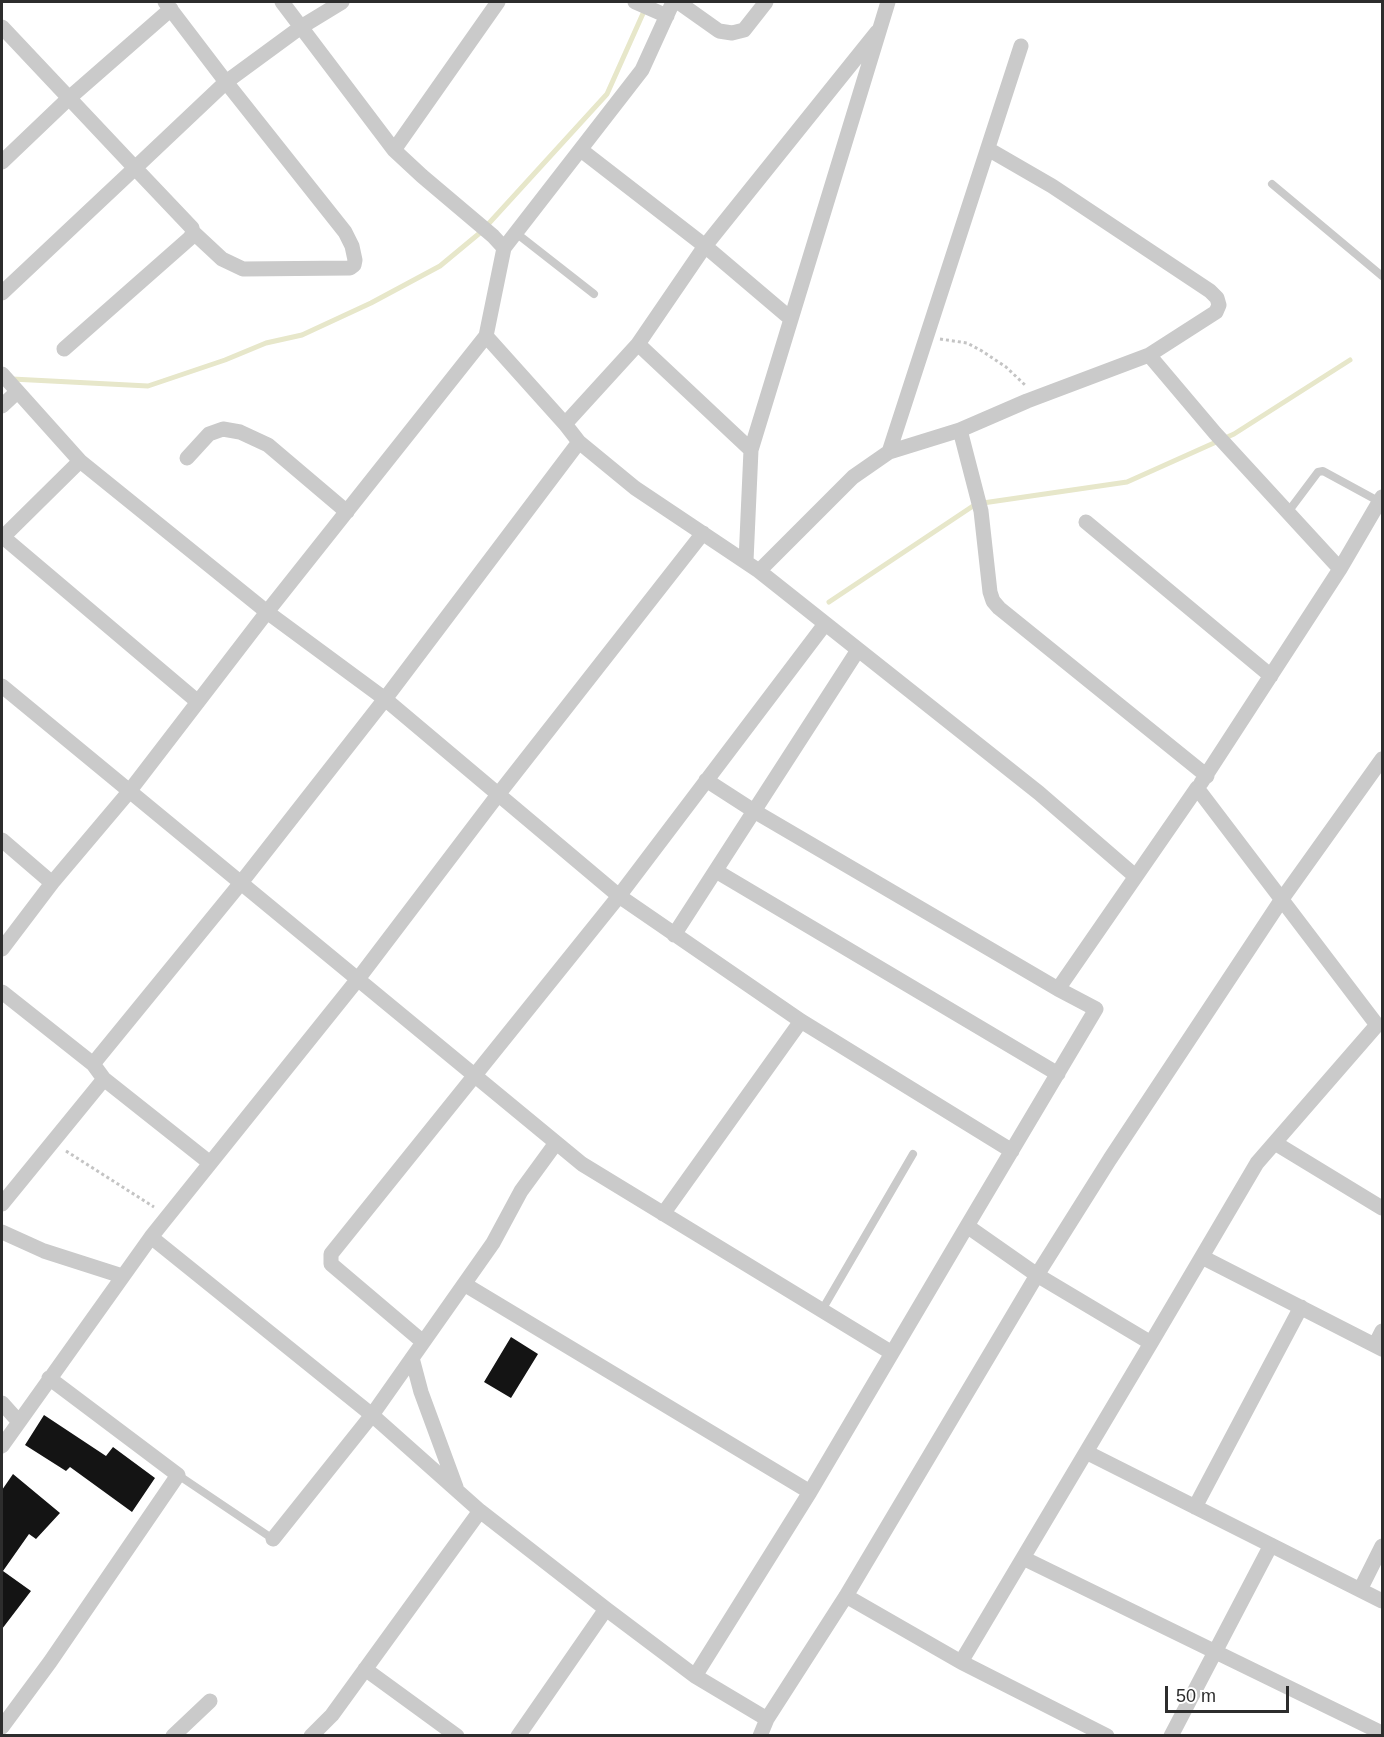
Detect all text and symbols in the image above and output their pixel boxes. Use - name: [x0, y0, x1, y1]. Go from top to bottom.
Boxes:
- scale bar: [1168, 1674, 1292, 1712]
- text: 50 m: [1176, 1686, 1216, 1706]

